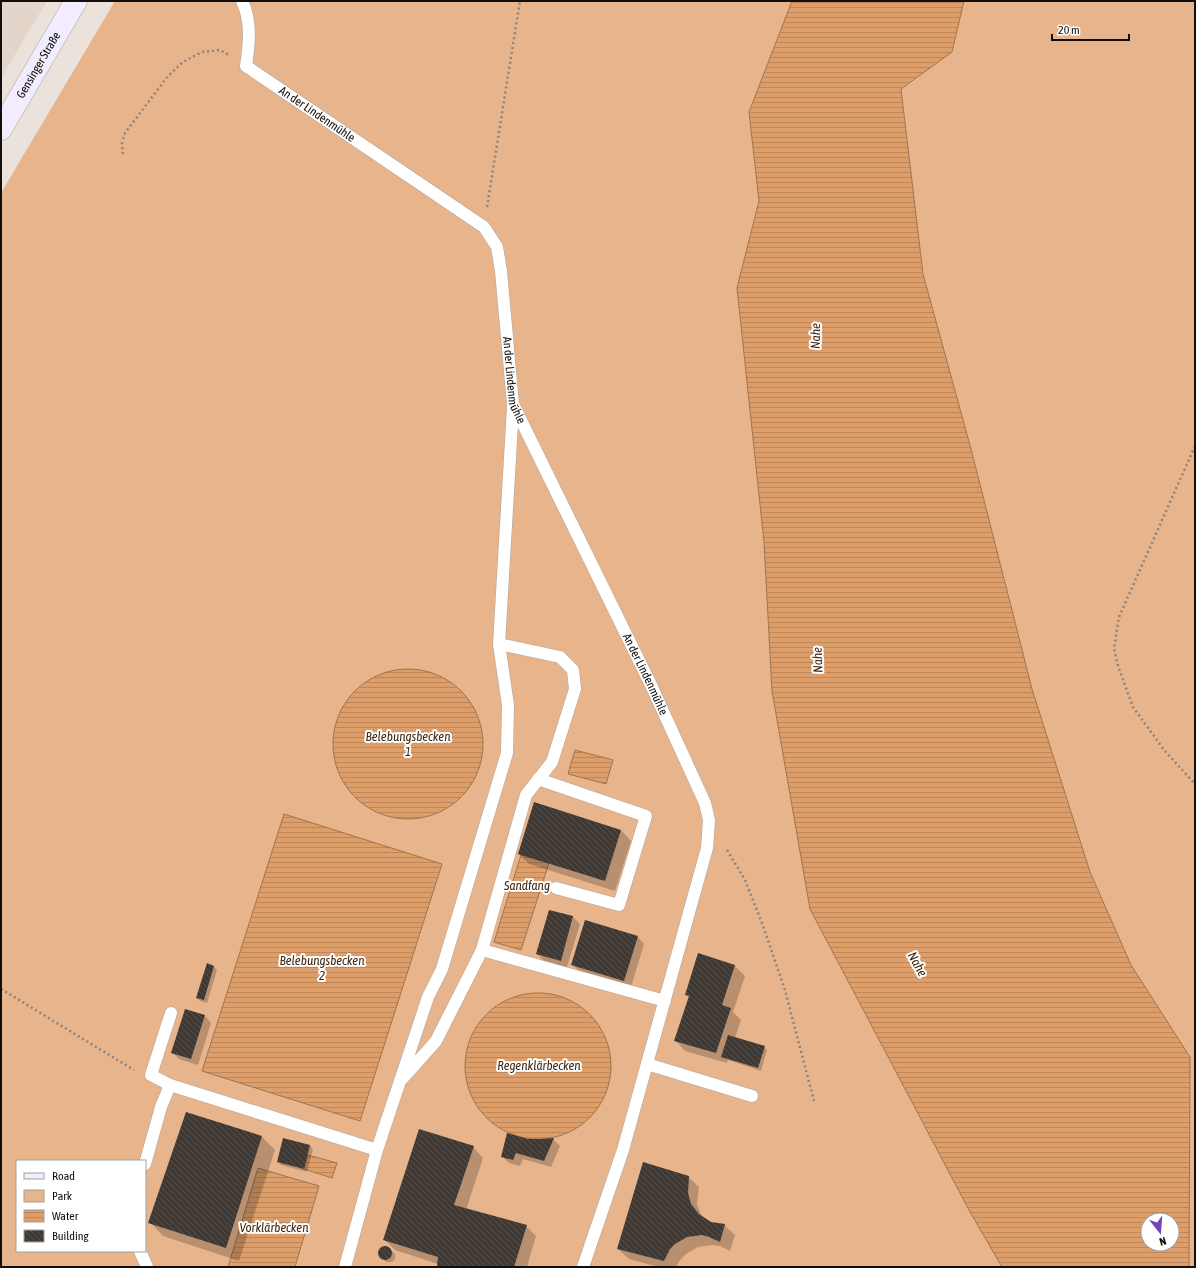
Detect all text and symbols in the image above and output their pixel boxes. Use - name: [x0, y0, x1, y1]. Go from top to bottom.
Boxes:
- scale bar: [1052, 16, 1129, 42]
- text: 20 m: [1058, 23, 1080, 37]
- street label: Gensinger Straße: [14, 29, 63, 101]
- street label: An der Lindenmühle: [276, 83, 358, 145]
- water label: Nahe: [808, 323, 823, 349]
- street label: An der Lindenmühle: [500, 336, 529, 426]
- street label: An der Lindenmühle: [620, 631, 671, 717]
- water label: Nahe: [810, 647, 825, 673]
- water label: Belebungsbecken 1: [366, 729, 451, 759]
- water label: Sandfang: [503, 878, 550, 893]
- water label: Nahe: [905, 949, 930, 979]
- water label: Belebungsbecken 2: [280, 953, 365, 983]
- water label: Regenklärbecken: [497, 1058, 581, 1073]
- legend: [16, 1160, 146, 1252]
- text: Road: [52, 1169, 75, 1183]
- text: Park: [52, 1189, 73, 1203]
- text: Water: [52, 1209, 79, 1223]
- north arrow: [1140, 1212, 1180, 1252]
- water label: Vorklärbecken: [239, 1220, 309, 1235]
- text: Building: [52, 1229, 90, 1243]
- text: N: [1158, 1235, 1168, 1248]

